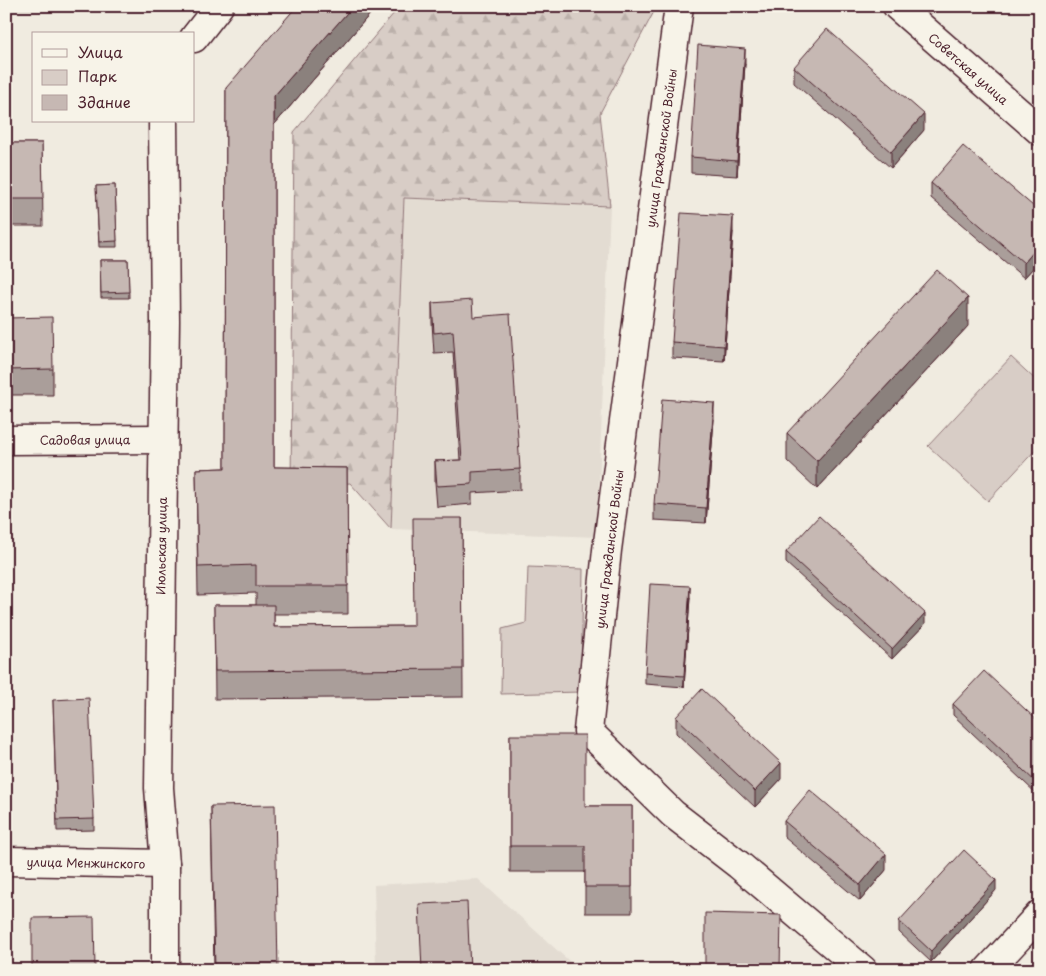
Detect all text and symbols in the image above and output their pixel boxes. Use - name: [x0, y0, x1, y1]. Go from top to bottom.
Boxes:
- street label: Советская улица: [925, 29, 1013, 109]
- legend: [32, 32, 195, 122]
- text: Улица: [78, 40, 123, 63]
- text: Парк: [78, 64, 117, 87]
- street label: улица Гражданской Войны: [641, 67, 681, 229]
- text: Здание: [78, 90, 131, 113]
- street label: Садовая улица: [40, 430, 131, 449]
- street label: улица Гражданской Войны: [590, 468, 628, 630]
- street label: Июльская улица: [151, 496, 171, 595]
- street label: улица Менжинского: [26, 852, 146, 873]

